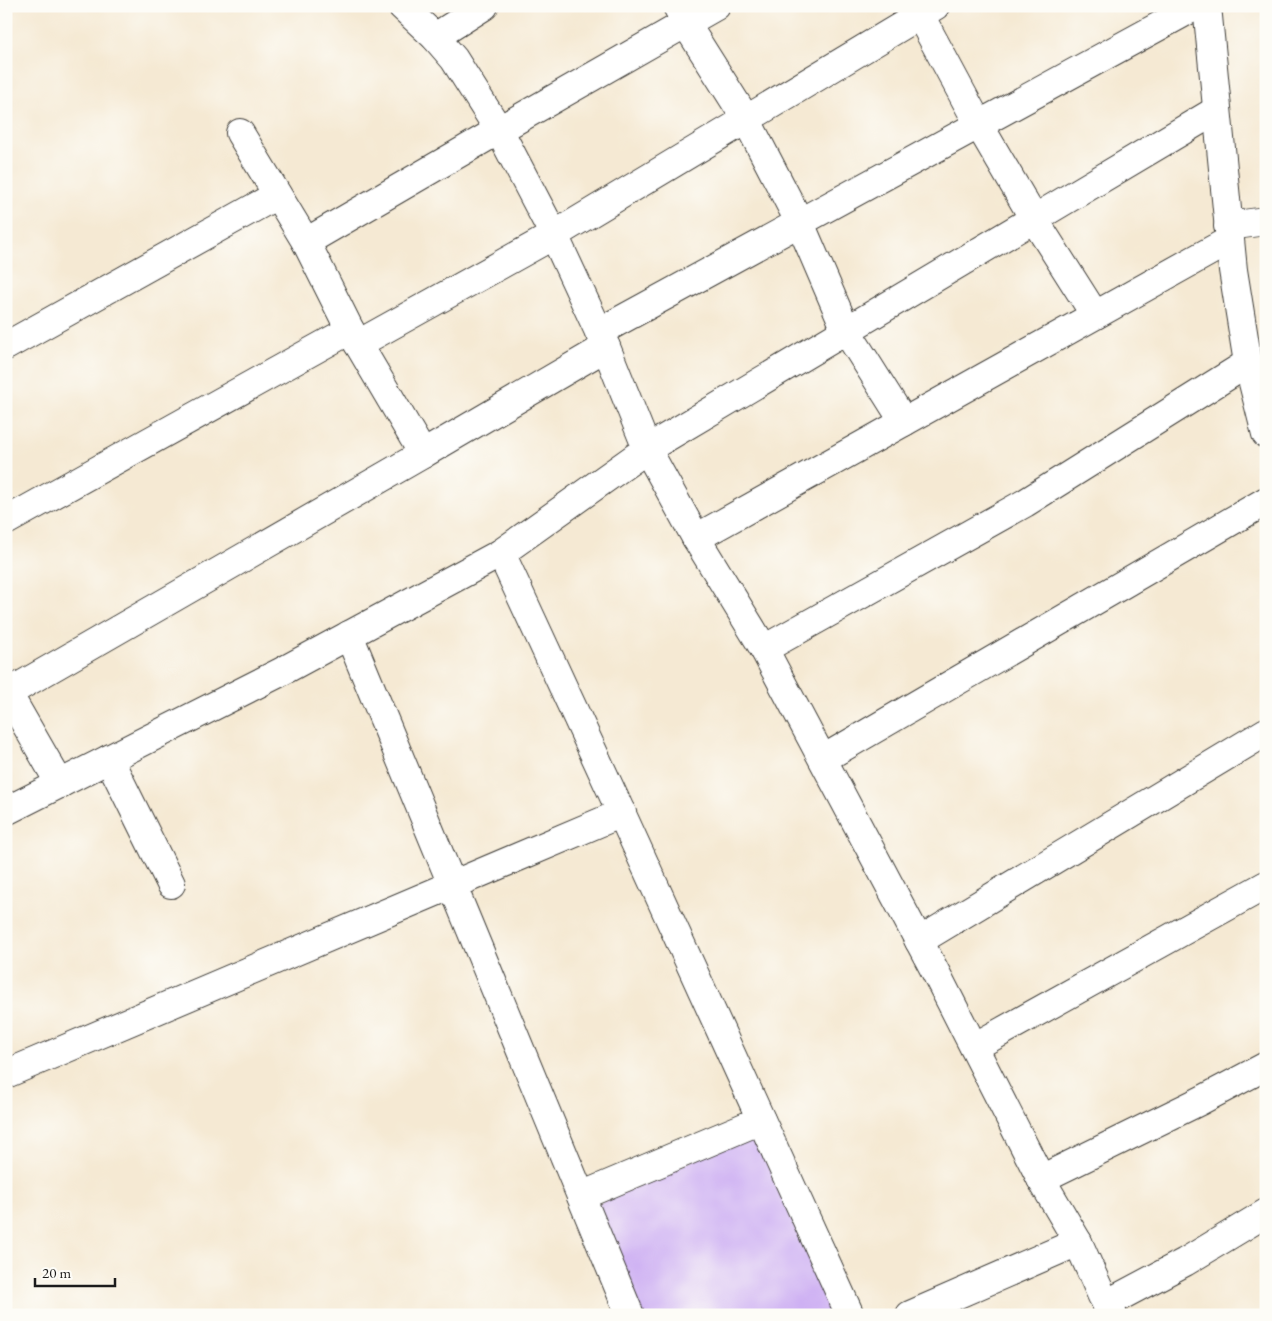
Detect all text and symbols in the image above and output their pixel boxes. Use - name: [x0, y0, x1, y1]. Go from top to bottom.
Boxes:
- scale bar: [35, 1256, 115, 1288]
- text: 20 m: [42, 1263, 71, 1282]

